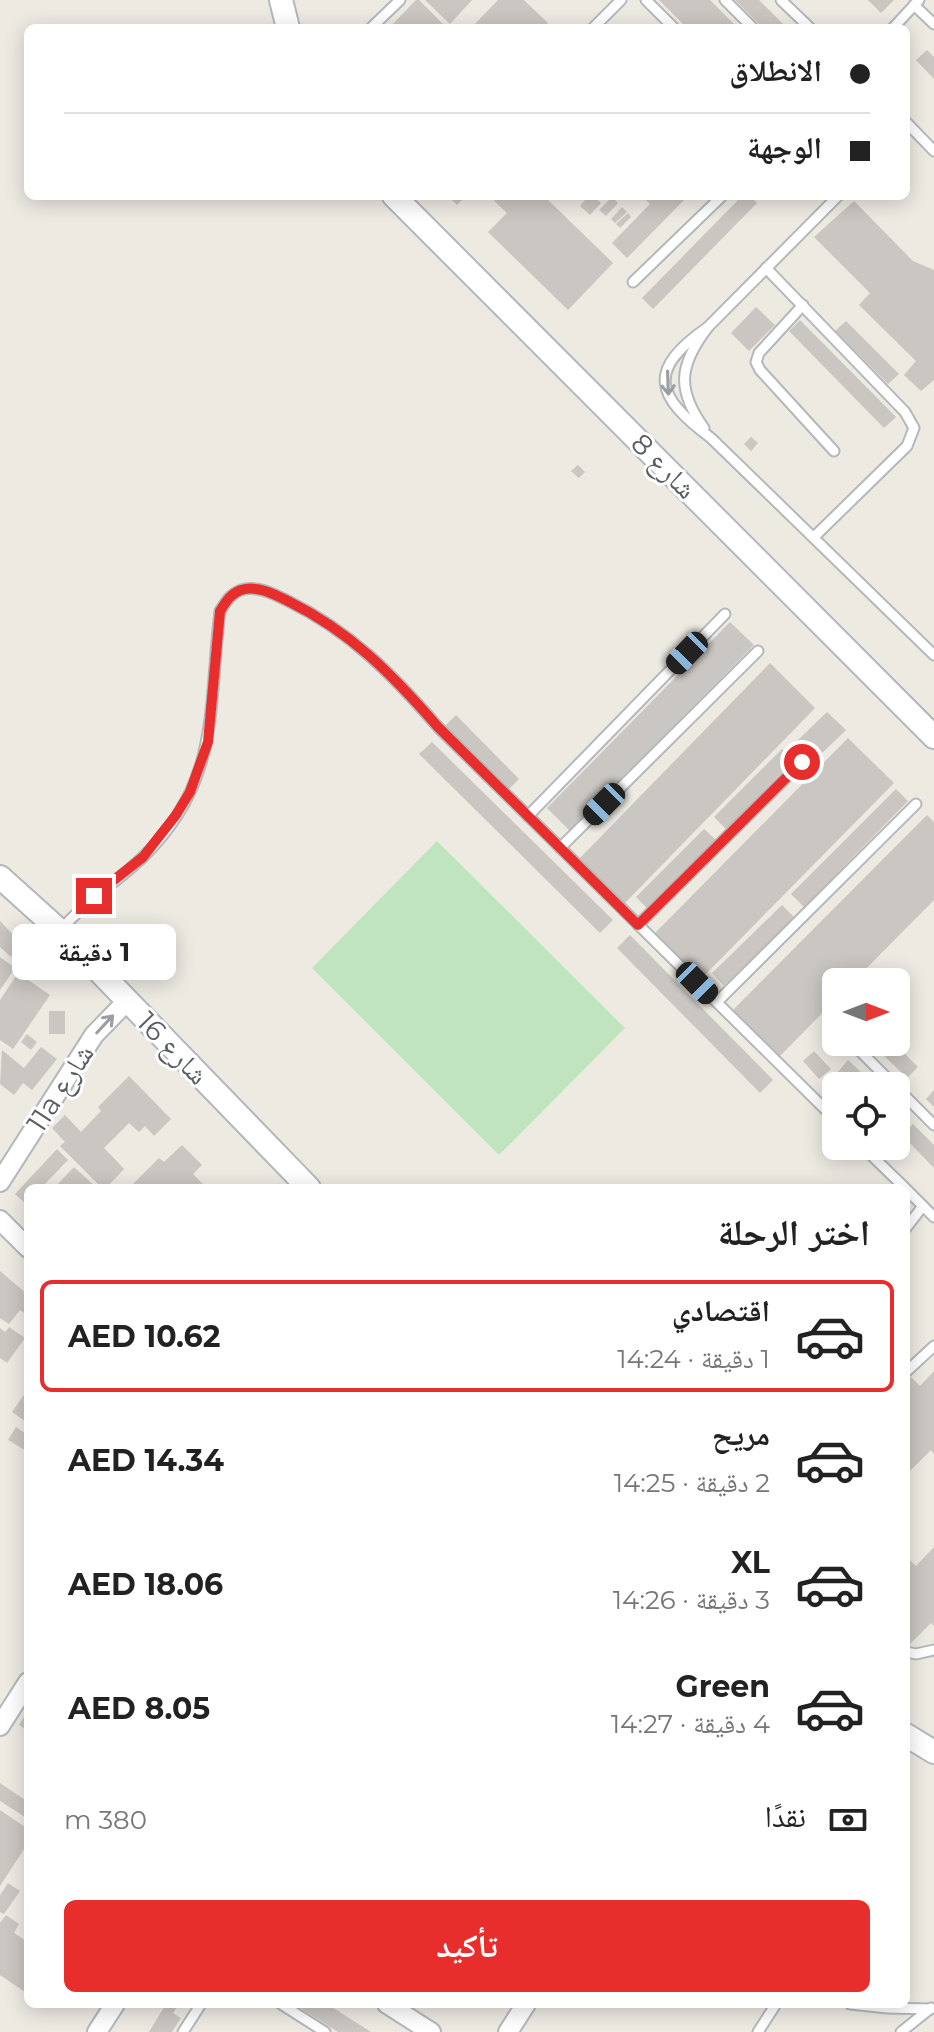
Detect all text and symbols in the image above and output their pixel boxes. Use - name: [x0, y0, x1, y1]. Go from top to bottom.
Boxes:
- text: الانطلاق: [729, 52, 822, 89]
- text: الوجهة: [747, 129, 822, 166]
- one-way arrow: [661, 369, 676, 396]
- street label: شارع 8: [624, 426, 704, 506]
- car: [662, 627, 712, 679]
- route start: [784, 744, 820, 780]
- car: [579, 779, 629, 829]
- route end: [76, 878, 112, 914]
- callout: 1 دقيقة: [12, 924, 176, 980]
- text: 1 دقيقة: [58, 936, 130, 968]
- car: [672, 958, 722, 1008]
- north arrow: [822, 968, 910, 1056]
- map controls: [822, 968, 910, 1160]
- street label: شارع 16: [130, 1005, 216, 1092]
- one-way arrow: [95, 1015, 114, 1034]
- street label: 11a شارع: [19, 1038, 102, 1139]
- button: locate: [822, 1072, 910, 1160]
- text: اختر الرحلة: [718, 1210, 870, 1254]
- text: اقتصادي: [672, 1292, 770, 1329]
- icon: car: [794, 1300, 866, 1372]
- text: AED 10.62: [68, 1318, 220, 1355]
- text: 1 دقيقة · 14:24: [617, 1343, 770, 1375]
- text: مريح: [712, 1416, 770, 1453]
- icon: car: [794, 1424, 866, 1496]
- text: AED 14.34: [68, 1442, 224, 1479]
- text: 2 دقيقة · 14:25: [614, 1467, 770, 1499]
- text: XL: [731, 1544, 770, 1581]
- icon: car: [794, 1548, 866, 1620]
- text: AED 18.06: [68, 1566, 223, 1603]
- text: 3 دقيقة · 14:26: [613, 1584, 770, 1616]
- text: Green: [676, 1668, 770, 1705]
- icon: car: [794, 1672, 866, 1744]
- text: AED 8.05: [68, 1690, 210, 1727]
- text: 4 دقيقة · 14:27: [611, 1708, 770, 1740]
- text: نقدًا: [765, 1798, 806, 1835]
- icon: cash: [826, 1798, 870, 1842]
- text: 380 m: [64, 1804, 147, 1836]
- button: تأكيد: [64, 1900, 870, 1992]

